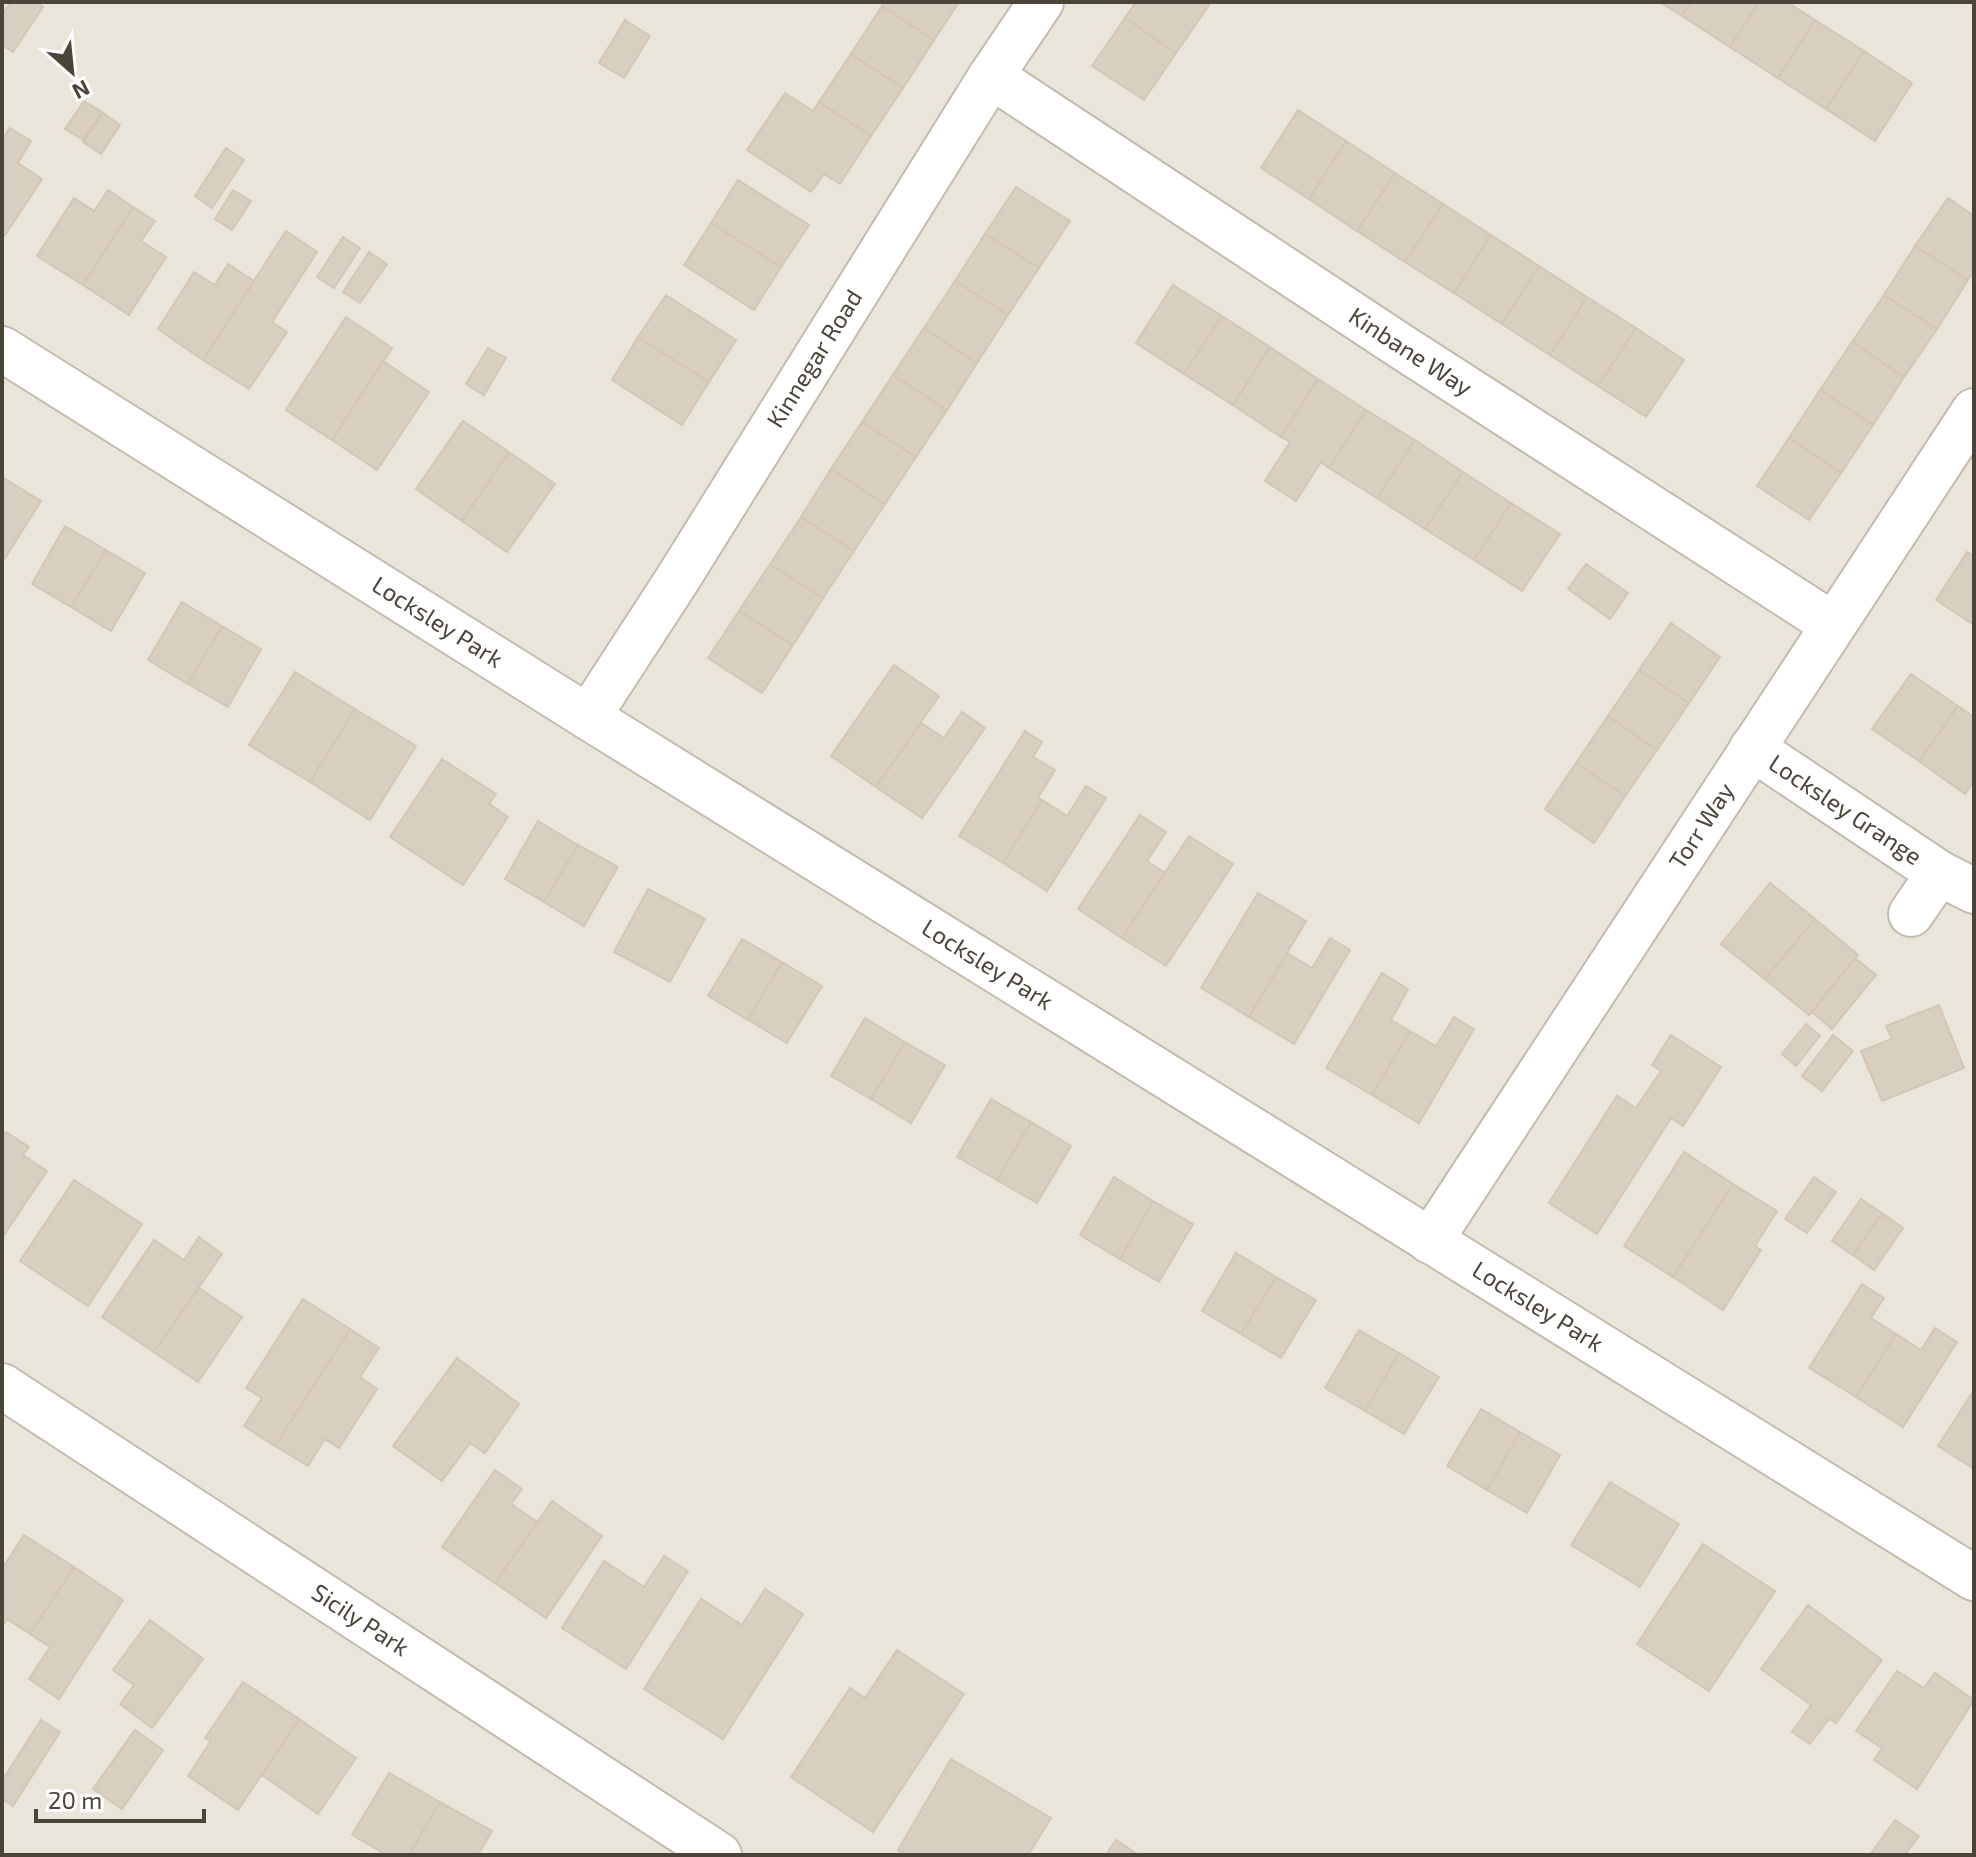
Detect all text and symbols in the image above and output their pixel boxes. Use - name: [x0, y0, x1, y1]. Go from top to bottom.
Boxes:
- north arrow: [32, 32, 112, 112]
- text: N: [69, 76, 95, 106]
- street label: Kinnegar Road: [760, 284, 867, 432]
- street label: Kinbane Way: [1344, 300, 1478, 402]
- street label: Locksley Park: [367, 569, 509, 673]
- street label: Locksley Grange: [1764, 748, 1928, 870]
- street label: Torr Way: [1662, 777, 1740, 874]
- street label: Locksley Park: [917, 912, 1059, 1015]
- street label: Locksley Park: [1468, 1254, 1609, 1357]
- street label: Sicily Park: [307, 1577, 415, 1661]
- scale bar: [36, 1773, 204, 1823]
- text: 20 m: [48, 1785, 102, 1814]

